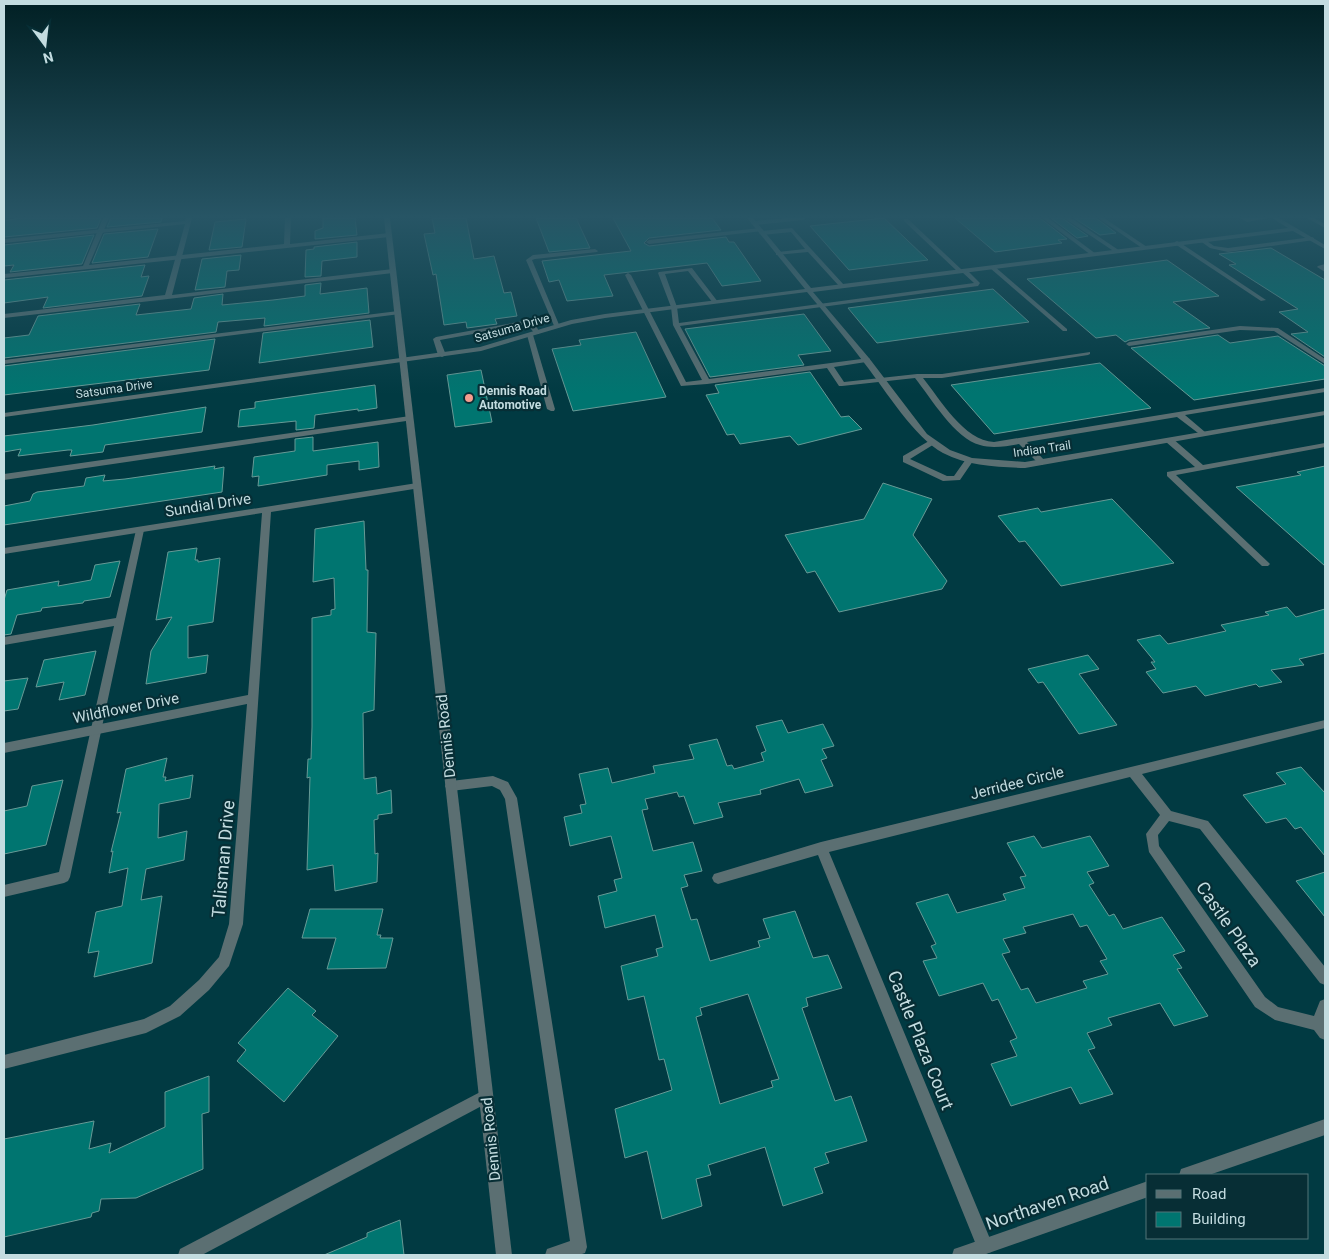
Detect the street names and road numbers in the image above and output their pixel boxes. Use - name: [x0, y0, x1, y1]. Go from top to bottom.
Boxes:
- street label: Satsuma Drive: [473, 311, 551, 345]
- street label: Satsuma Drive: [75, 377, 153, 401]
- street label: Indian Trail: [1012, 438, 1072, 460]
- street label: Sundial Drive: [164, 489, 252, 521]
- street label: Wildflower Drive: [71, 689, 181, 727]
- street label: Dennis Road: [433, 693, 459, 779]
- street label: Jerridee Circle: [968, 763, 1066, 803]
- street label: Talisman Drive: [207, 799, 239, 919]
- street label: Castle Plaza: [1192, 877, 1266, 971]
- street label: Castle Plaza Court: [884, 967, 959, 1113]
- street label: Dennis Road: [478, 1096, 504, 1182]
- street label: Northaven Road: [983, 1172, 1111, 1234]

